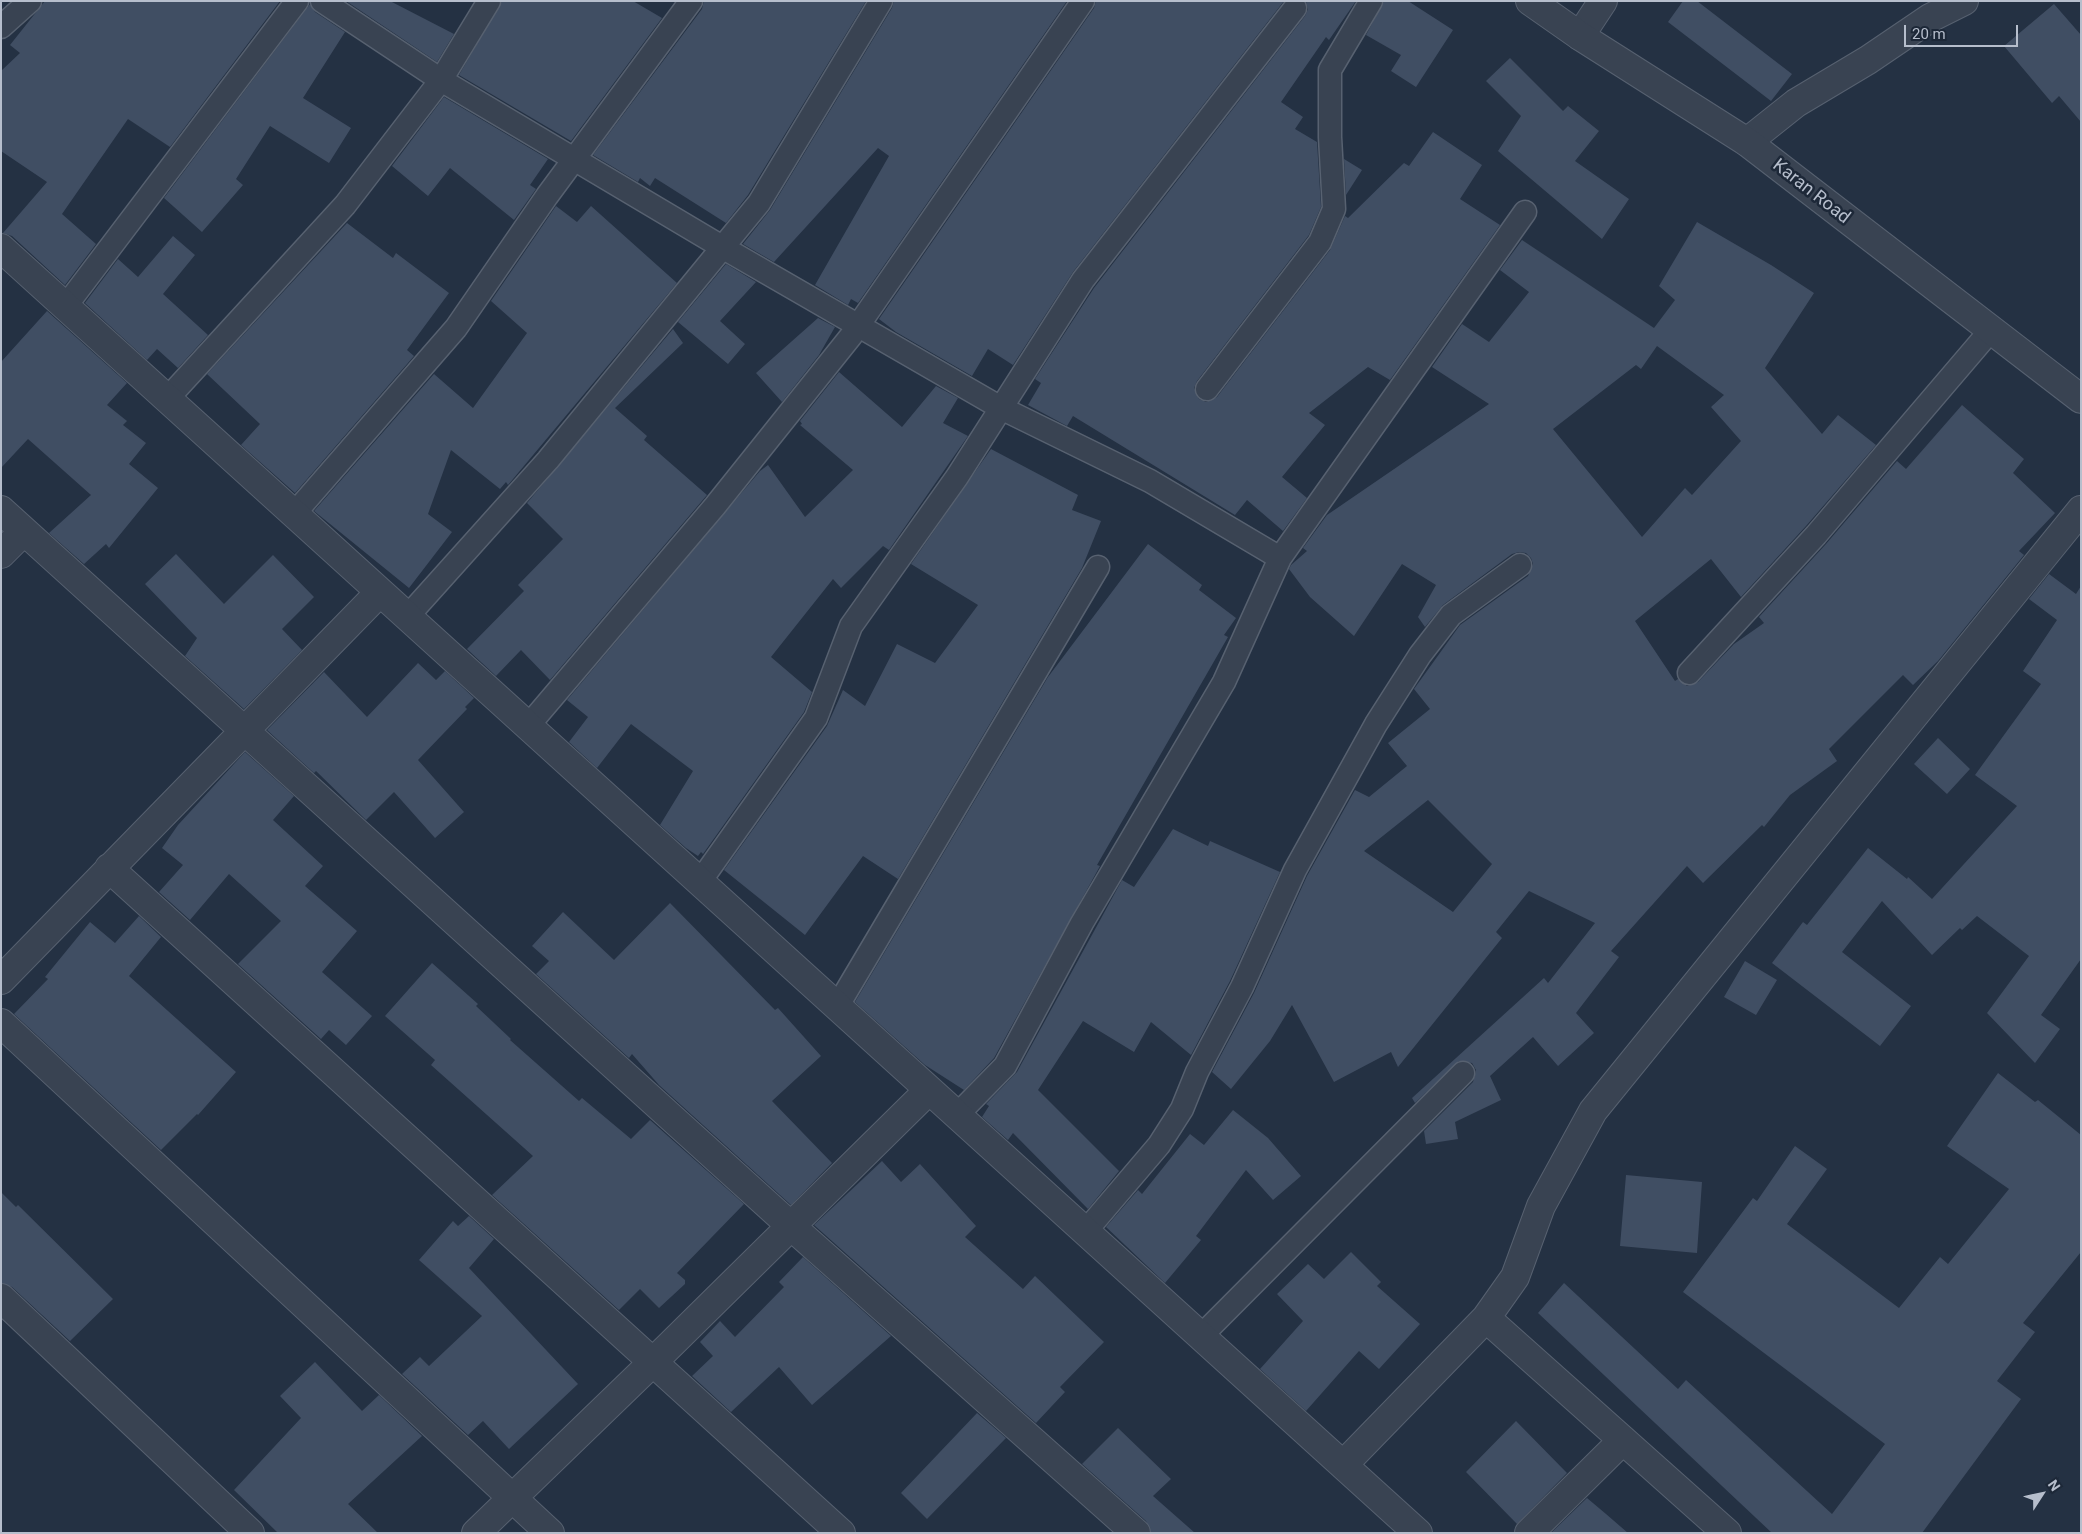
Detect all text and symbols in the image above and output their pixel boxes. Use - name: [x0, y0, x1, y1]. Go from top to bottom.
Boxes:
- scale bar: [1907, 15, 2021, 47]
- text: 20 m: [1912, 25, 1946, 43]
- street label: Karan Road: [1768, 155, 1854, 229]
- north arrow: [2017, 1469, 2067, 1519]
- text: N: [2045, 1477, 2064, 1494]

